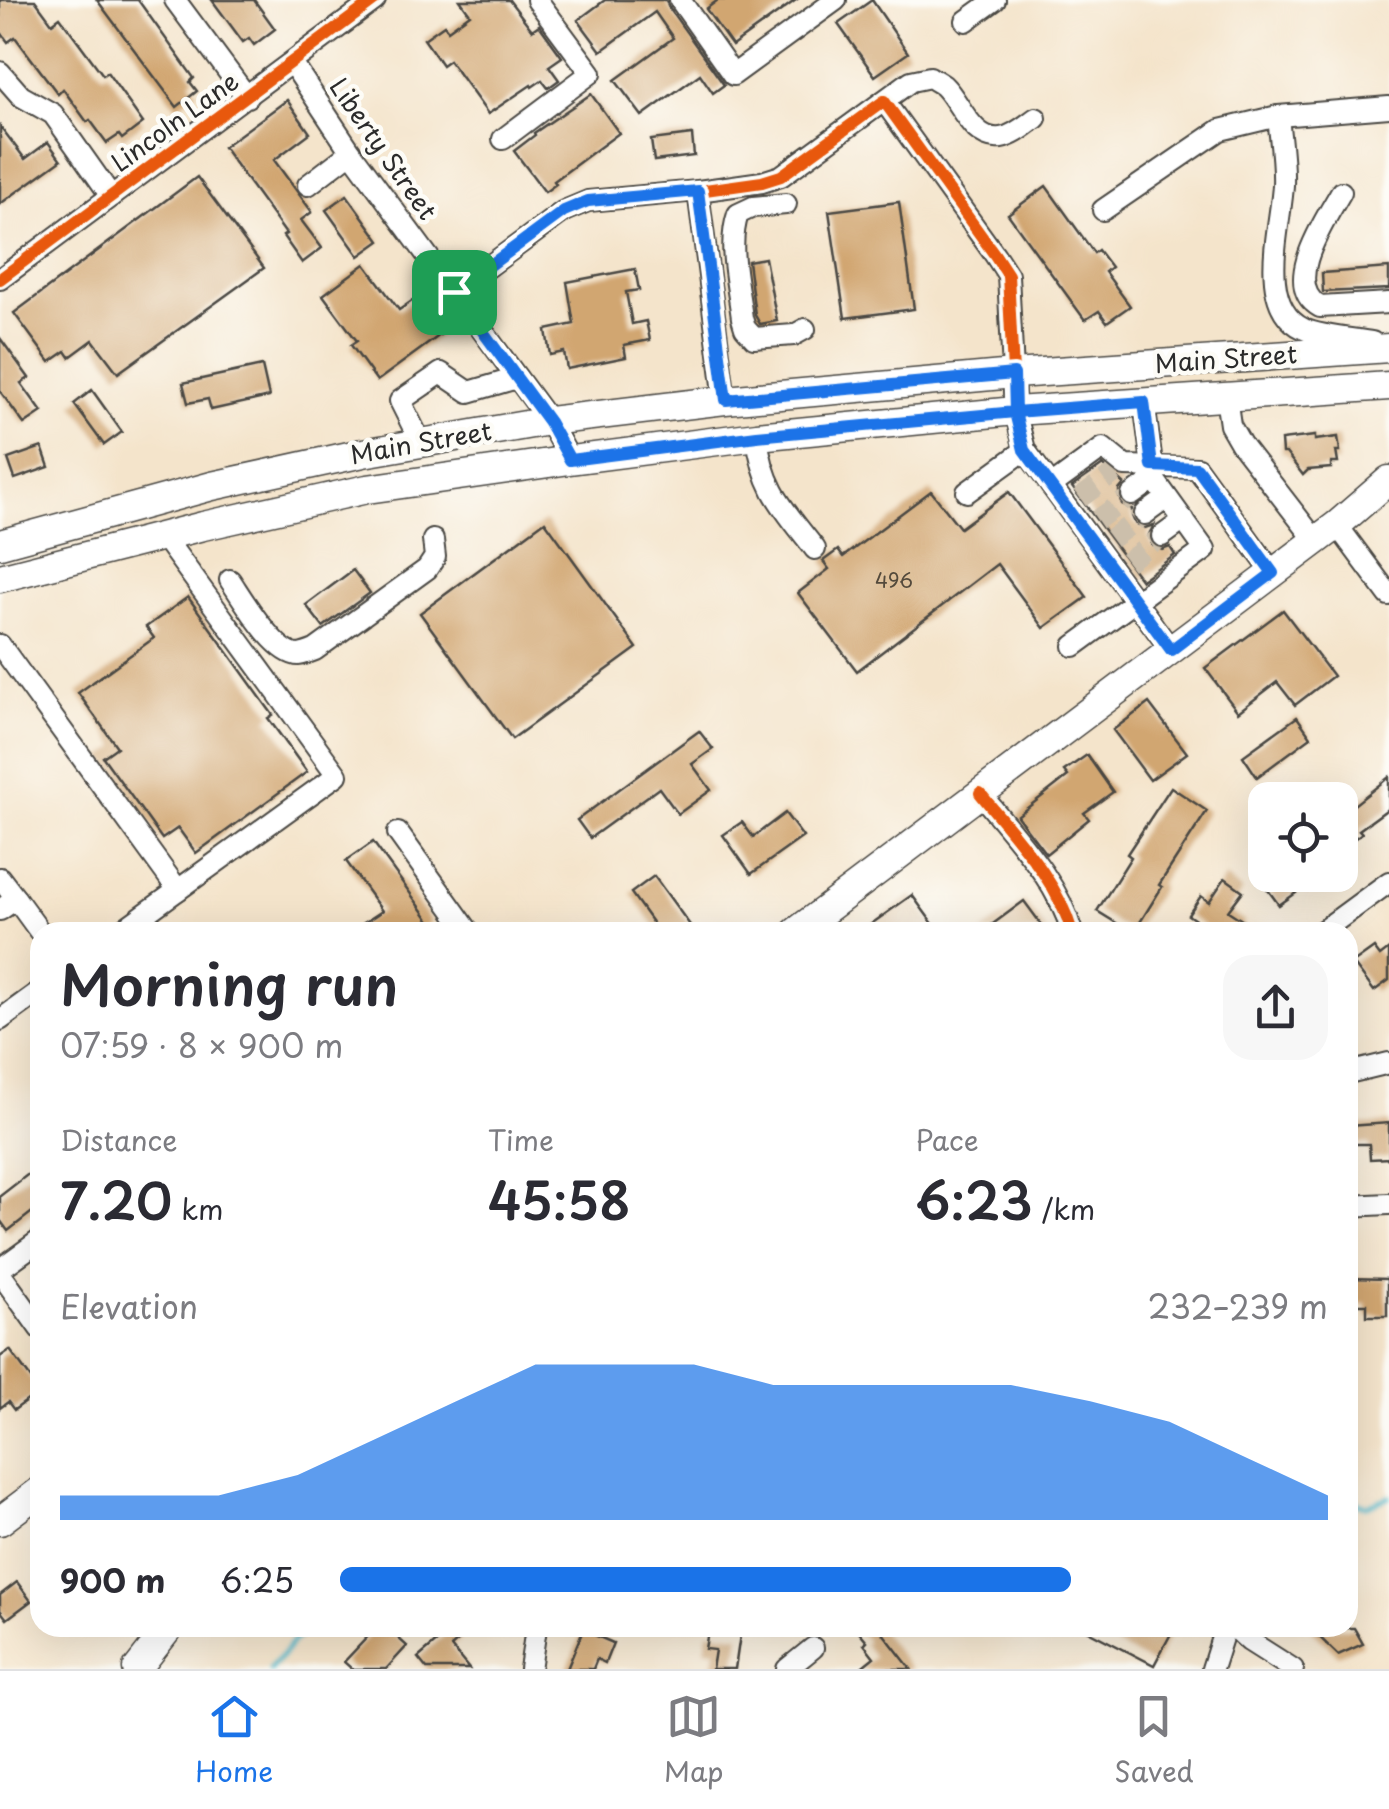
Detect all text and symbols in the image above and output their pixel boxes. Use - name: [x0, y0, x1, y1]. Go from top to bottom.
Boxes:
- street label: Lincoln Lane: [103, 62, 246, 181]
- street label: Liberty Street: [321, 70, 447, 227]
- pin: [412, 250, 497, 335]
- icon: arrive: [427, 265, 482, 320]
- street label: Main Street: [1153, 334, 1298, 382]
- street label: Main Street: [347, 411, 494, 473]
- house number: 496: [875, 565, 913, 595]
- map controls: [1248, 782, 1358, 892]
- button: locate: [1248, 782, 1358, 892]
- text: Morning run: [60, 942, 398, 1025]
- button: share: [1223, 955, 1328, 1060]
- text: 07:59 · 8 × 900 m: [60, 1021, 343, 1069]
- text: Distance: [60, 1118, 178, 1161]
- text: Time: [488, 1118, 554, 1161]
- text: Pace: [915, 1118, 979, 1161]
- text: 7.20: [60, 1161, 172, 1237]
- text: 45:58: [488, 1161, 631, 1237]
- text: 6:23: [915, 1161, 1033, 1237]
- text: km: [172, 1187, 223, 1230]
- text: /km: [1033, 1187, 1095, 1230]
- text: Elevation: [60, 1282, 198, 1330]
- text: 232–239 m: [1148, 1282, 1328, 1330]
- text: 900 m: [60, 1556, 165, 1604]
- text: 6:25: [220, 1556, 294, 1604]
- tab: Home: [195, 1689, 273, 1792]
- tab: Map: [664, 1689, 724, 1792]
- tab: Saved: [1114, 1689, 1194, 1792]

